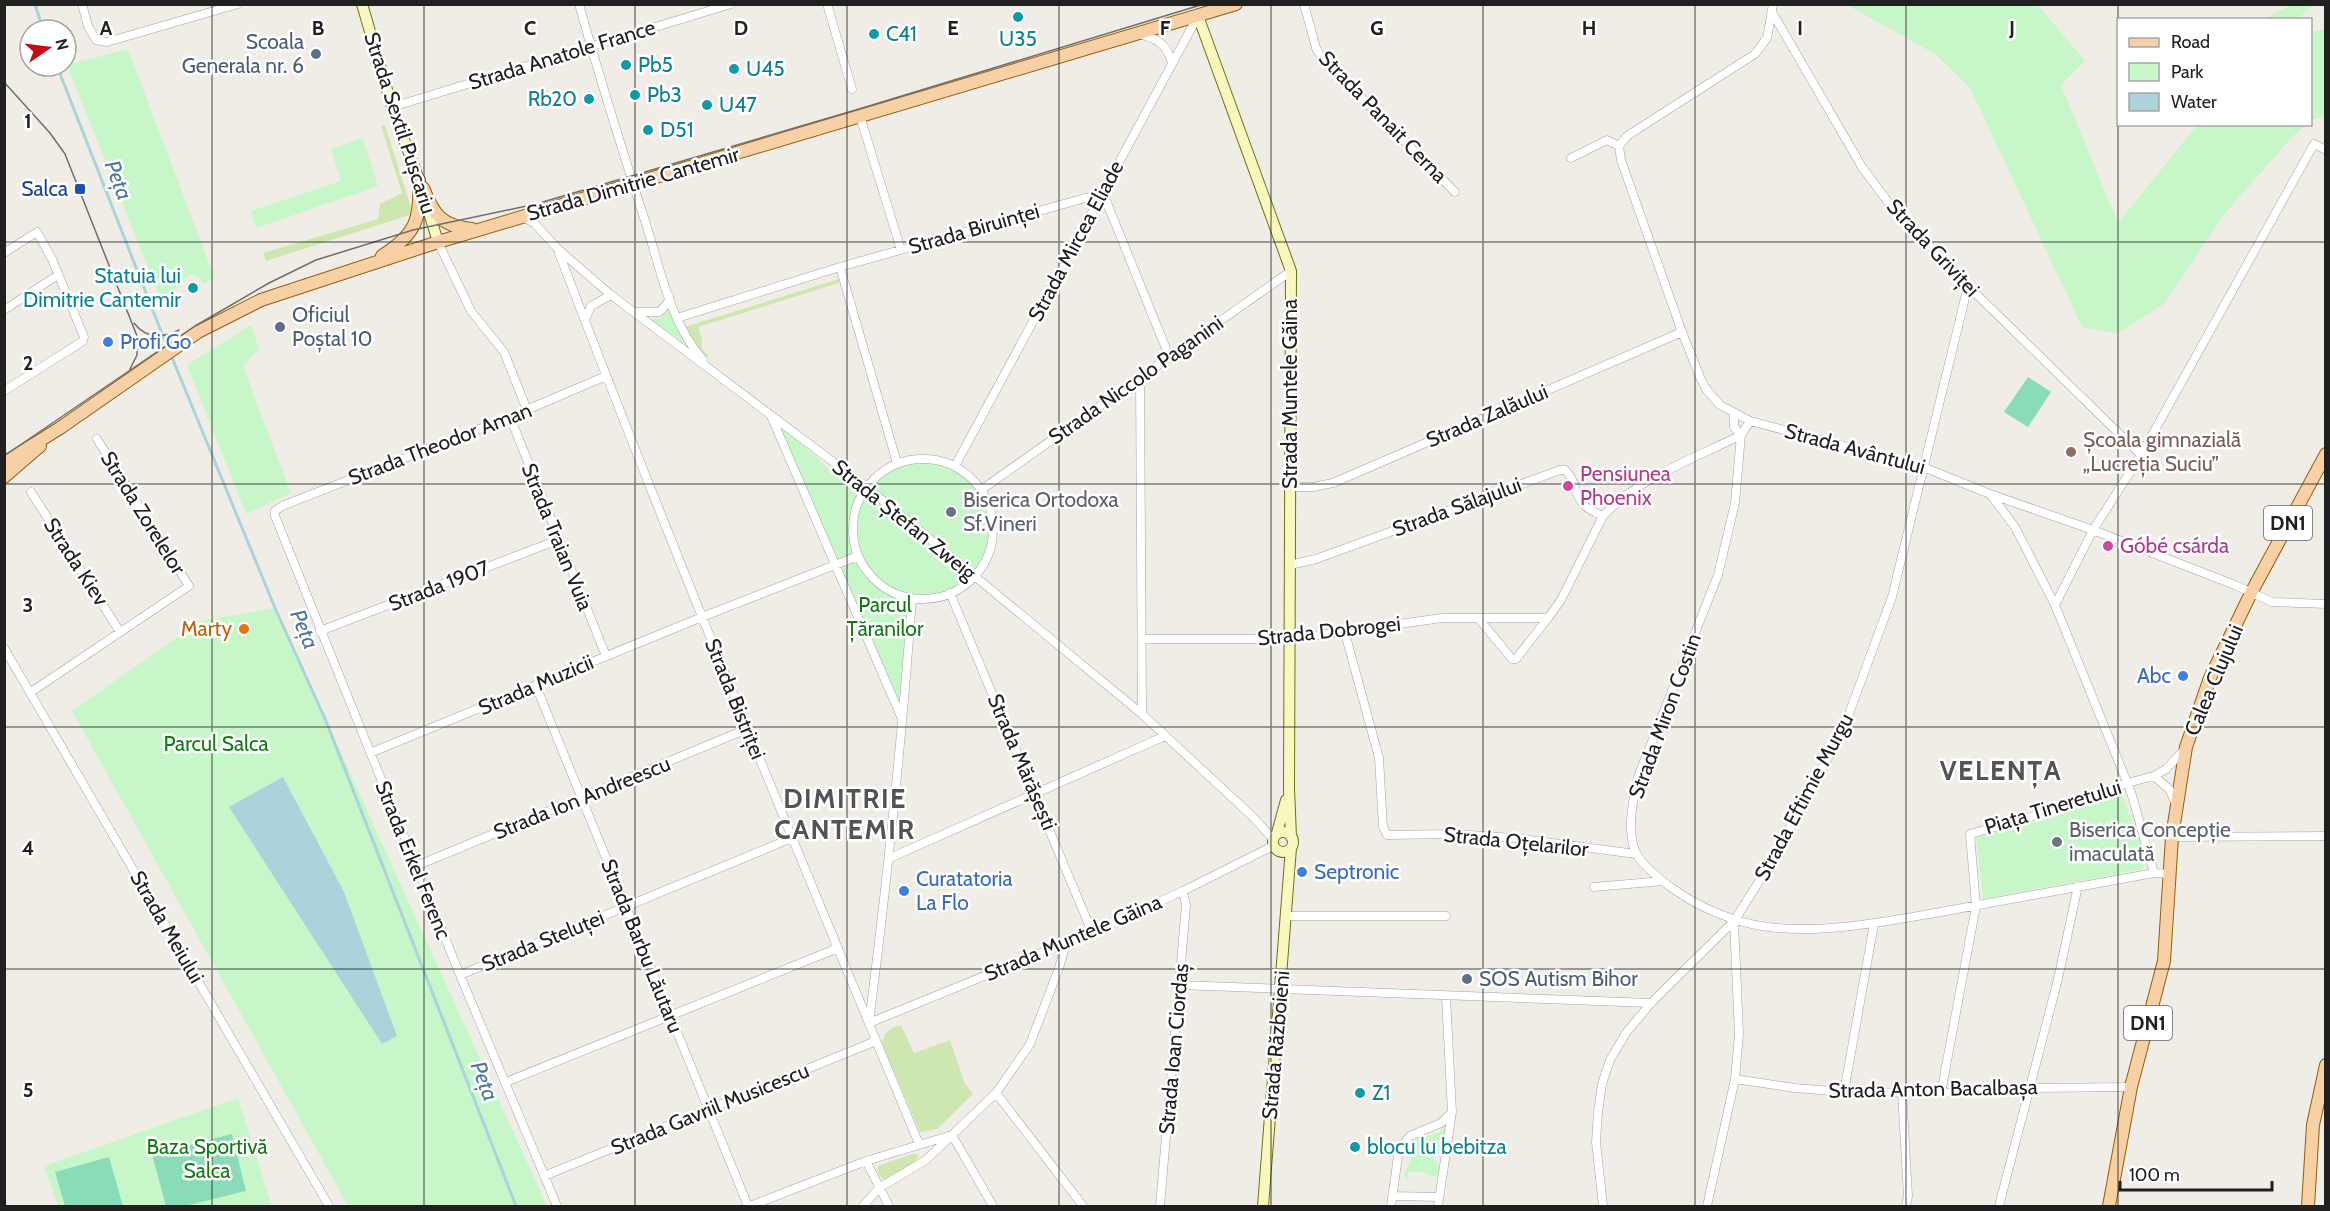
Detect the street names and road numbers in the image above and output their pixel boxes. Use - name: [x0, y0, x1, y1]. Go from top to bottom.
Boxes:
- street label: Strada Anatole France: [465, 14, 658, 95]
- street label: Strada Sextil Pușcariu: [357, 29, 442, 217]
- street label: Strada Panait Cerna: [1314, 45, 1453, 188]
- street label: Strada Dimitrie Cantemir: [524, 141, 742, 226]
- street label: Strada Mircea Eliade: [1023, 156, 1129, 325]
- street label: Strada Griviței: [1880, 194, 1985, 303]
- street label: Strada Biruinței: [906, 198, 1043, 261]
- street label: Strada Muntele Găina: [1277, 299, 1302, 489]
- street label: Strada Niccolo Paganini: [1044, 310, 1228, 449]
- street label: Strada Zalăului: [1422, 379, 1551, 452]
- street label: Strada Theodor Aman: [345, 397, 535, 490]
- street label: Strada Avântului: [1782, 418, 1928, 479]
- street label: Strada Zorelelor: [96, 447, 191, 579]
- street label: Strada Ștefan Zweig: [826, 454, 982, 587]
- street label: Strada Traian Vuia: [517, 460, 598, 614]
- street label: Strada Sălajului: [1389, 472, 1525, 542]
- road number: DN1: [2264, 506, 2312, 540]
- street label: Strada Kiev: [39, 513, 114, 611]
- street label: Strada 1907: [385, 555, 493, 616]
- street label: Strada Dobrogei: [1256, 611, 1402, 650]
- street label: Calea Clujului: [2179, 621, 2249, 739]
- street label: Strada Miron Costin: [1623, 630, 1706, 802]
- street label: Strada Bistriței: [698, 635, 771, 764]
- street label: Strada Muzicii: [474, 649, 597, 720]
- street label: Strada Mărășești: [981, 690, 1062, 834]
- street label: Strada Eftimie Murgu: [1749, 709, 1858, 885]
- street label: Strada Ion Andreescu: [490, 751, 674, 844]
- street label: Piața Tineretului: [1981, 774, 2125, 841]
- street label: Strada Erkel Ferenc: [370, 777, 457, 943]
- street label: Strada Oțelarilor: [1442, 821, 1590, 864]
- street label: Strada Barbu Lăutaru: [596, 855, 689, 1036]
- street label: Strada Meiului: [125, 866, 210, 987]
- street label: Strada Muntele Găina: [980, 889, 1165, 986]
- street label: Strada Steluței: [478, 905, 609, 978]
- street label: Strada Ioan Ciordaș: [1154, 962, 1195, 1136]
- street label: Strada Războieni: [1257, 970, 1294, 1120]
- road number: DN1: [2124, 1006, 2172, 1040]
- street label: Strada Gavriil Musicescu: [607, 1057, 813, 1160]
- street label: Strada Anton Bacalbașa: [1828, 1074, 2038, 1105]

